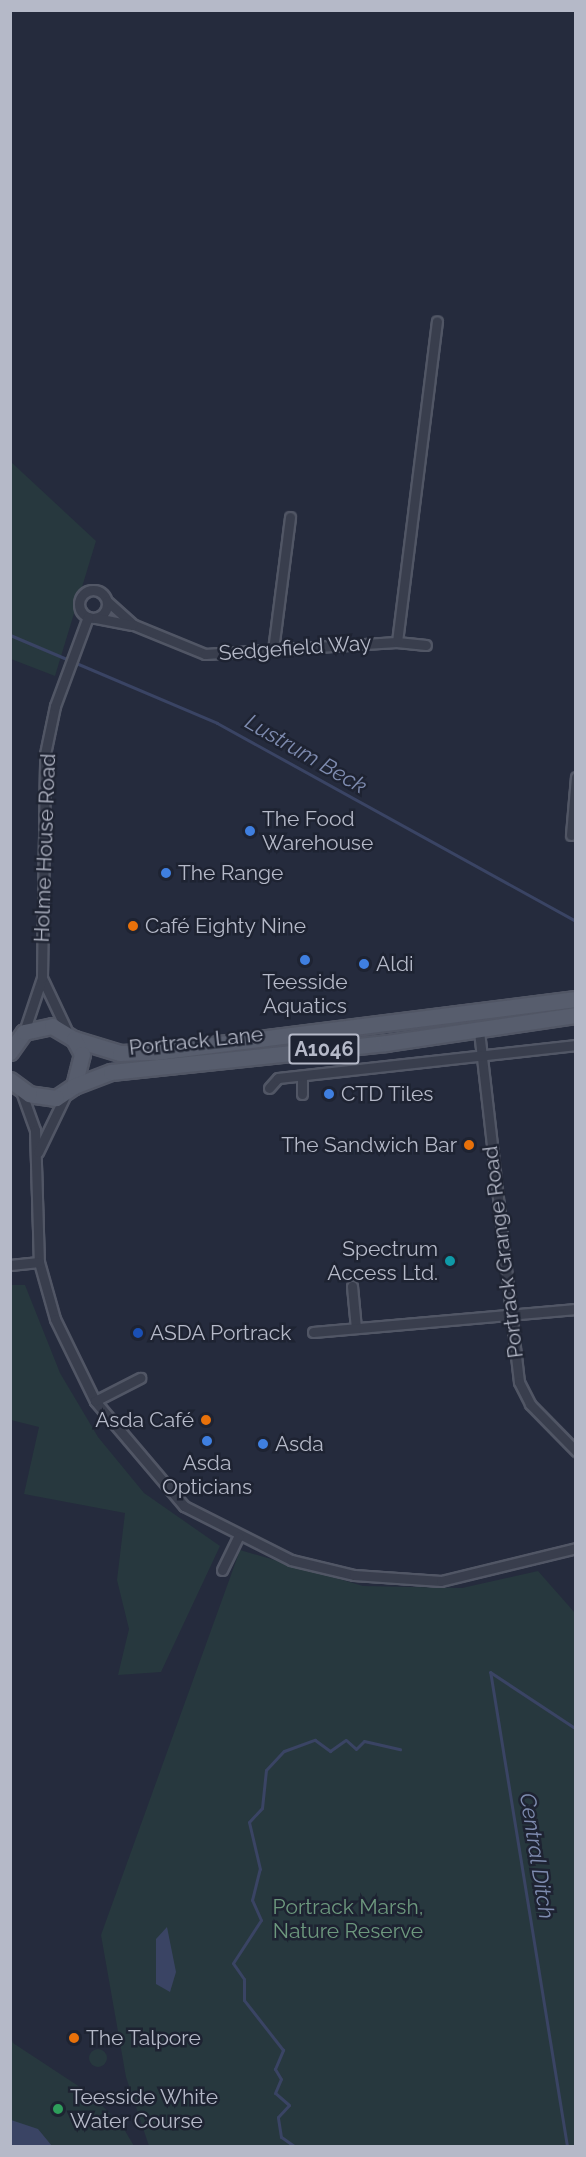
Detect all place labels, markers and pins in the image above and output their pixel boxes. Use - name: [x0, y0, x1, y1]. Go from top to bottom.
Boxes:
- place label: The Food Warehouse: [262, 806, 373, 856]
- marker: The Food Warehouse: [243, 824, 257, 838]
- place label: The Range: [178, 860, 283, 886]
- marker: The Range: [159, 866, 173, 880]
- place label: Café Eighty Nine: [145, 913, 307, 939]
- marker: Café Eighty Nine: [126, 919, 140, 933]
- place label: Aldi: [376, 951, 414, 977]
- marker: Teesside Aquatics: [298, 953, 312, 967]
- marker: Aldi: [357, 957, 371, 971]
- place label: Teesside Aquatics: [262, 969, 348, 1019]
- place label: CTD Tiles: [341, 1081, 434, 1107]
- marker: CTD Tiles: [322, 1087, 336, 1101]
- place label: The Sandwich Bar: [281, 1132, 457, 1158]
- marker: The Sandwich Bar: [462, 1138, 476, 1152]
- place label: Spectrum Access Ltd.: [327, 1236, 438, 1286]
- marker: Spectrum Access Ltd.: [443, 1254, 457, 1268]
- place label: ASDA Portrack: [150, 1320, 292, 1346]
- marker: ASDA Portrack: [131, 1326, 145, 1340]
- place label: Asda Café: [95, 1407, 194, 1433]
- marker: Asda Café: [199, 1413, 213, 1427]
- place label: Asda: [275, 1431, 324, 1457]
- marker: Asda Opticians: [200, 1434, 214, 1448]
- marker: Asda: [256, 1437, 270, 1451]
- place label: Asda Opticians: [162, 1450, 252, 1500]
- place label: The Talpore: [86, 2025, 201, 2051]
- marker: The Talpore: [67, 2031, 81, 2045]
- place label: Teesside White Water Course: [70, 2084, 219, 2134]
- marker: Teesside White Water Course: [51, 2102, 65, 2116]

